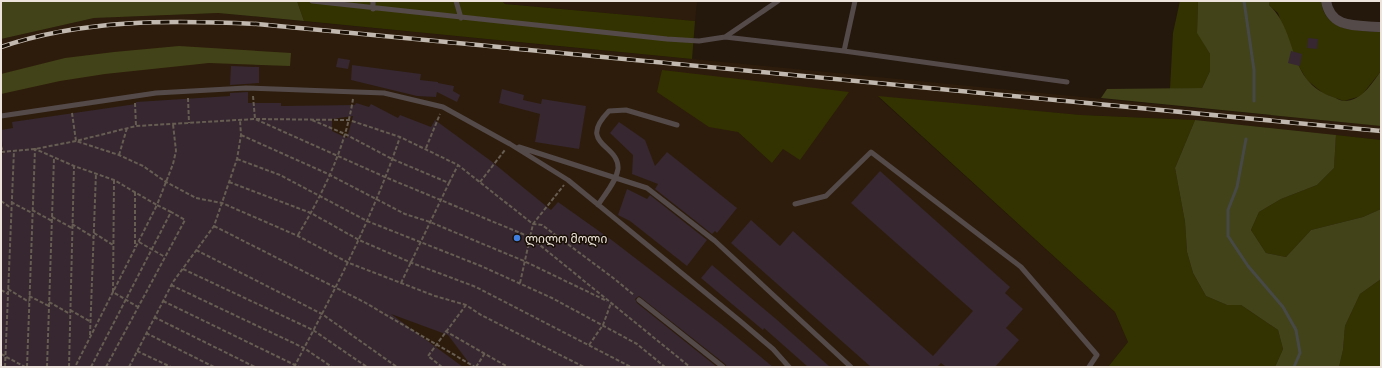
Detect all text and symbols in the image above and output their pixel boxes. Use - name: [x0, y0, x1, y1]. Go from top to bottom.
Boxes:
- place label: ლილო მოლი: [525, 232, 607, 247]
- marker: ლილო მოლი: [512, 233, 522, 243]

